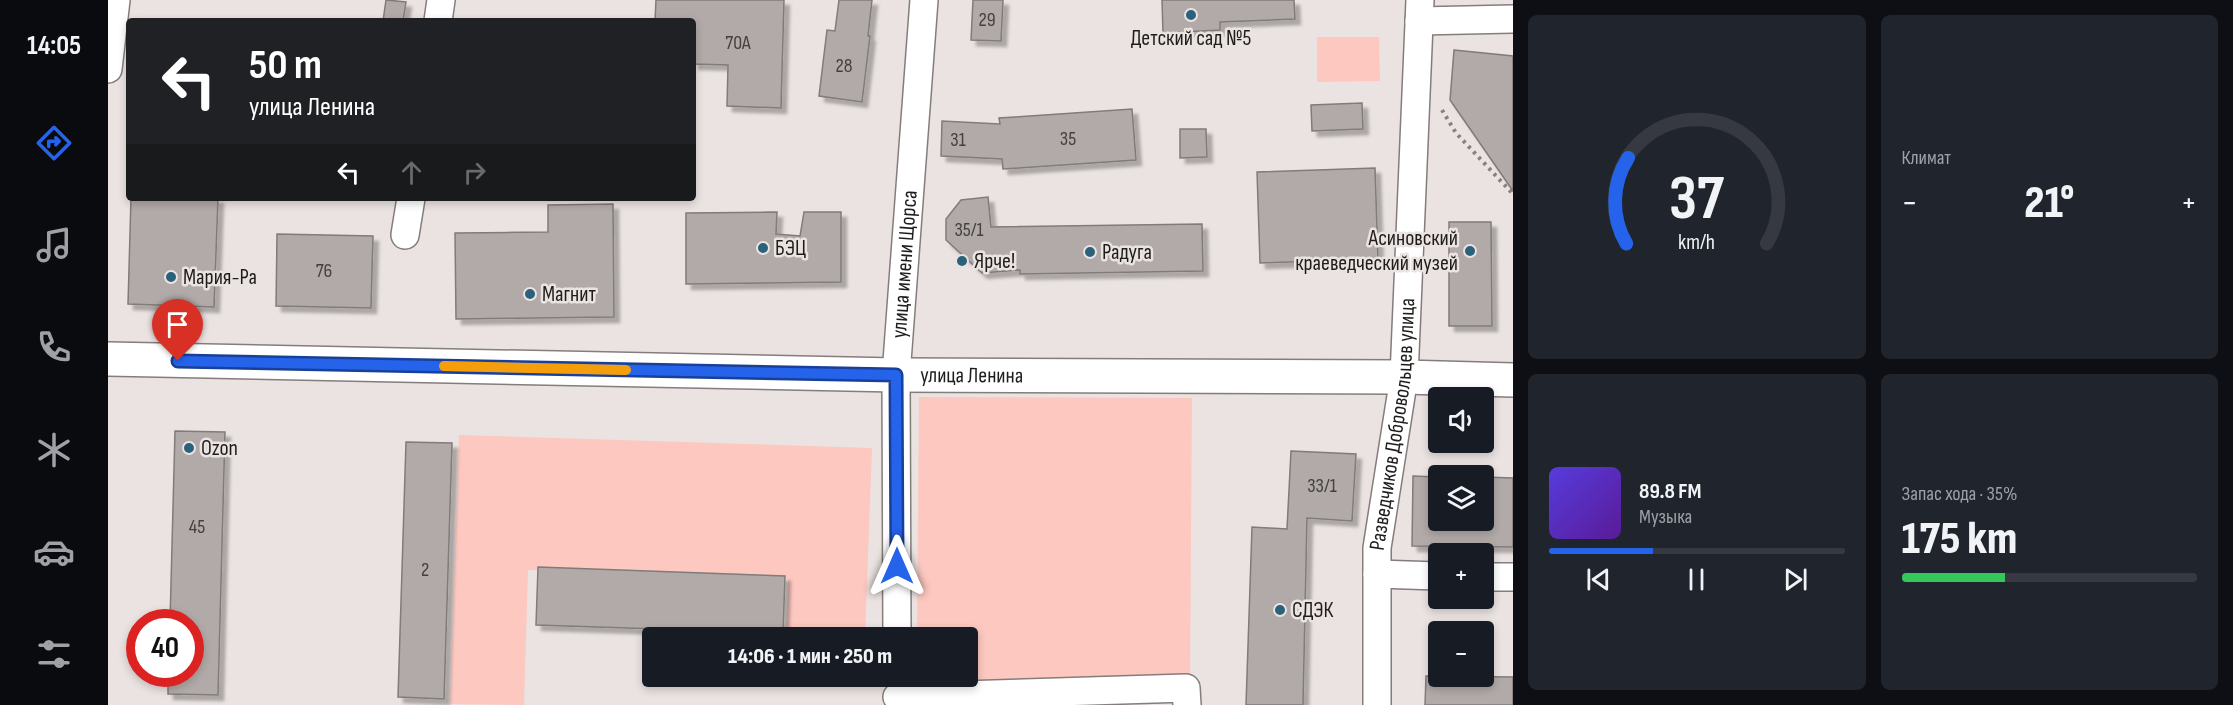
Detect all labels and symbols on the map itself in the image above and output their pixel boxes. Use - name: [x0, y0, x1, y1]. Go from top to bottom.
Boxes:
- house number: 29: [978, 8, 996, 32]
- marker: Детский сад №5: [1184, 8, 1198, 22]
- place label: Детский сад №5: [1131, 25, 1251, 52]
- house number: 70А: [725, 31, 751, 55]
- house number: 28: [836, 54, 853, 78]
- house number: 35: [1060, 127, 1076, 151]
- house number: 31: [950, 128, 966, 152]
- street label: улица имени Щорса: [885, 189, 923, 339]
- house number: 35/1: [954, 218, 984, 242]
- place label: Асиновский краеведческий музей: [1295, 225, 1458, 277]
- place label: БЭЦ: [775, 235, 806, 262]
- place label: Радуга: [1102, 239, 1152, 266]
- marker: БЭЦ: [756, 241, 770, 255]
- marker: Асиновский краеведческий музей: [1463, 244, 1477, 258]
- marker: Радуга: [1083, 245, 1097, 259]
- place label: Ярче!: [974, 248, 1015, 275]
- marker: Ярче!: [955, 254, 969, 268]
- house number: 76: [316, 259, 332, 283]
- place label: Мария-Ра: [183, 264, 257, 291]
- marker: Мария-Ра: [164, 270, 178, 284]
- place label: Магнит: [542, 281, 596, 308]
- marker: Магнит: [523, 287, 537, 301]
- street label: Разведчиков Добровольцев улица: [1363, 297, 1421, 552]
- pin: [152, 299, 203, 361]
- street label: улица Ленина: [920, 362, 1023, 389]
- place label: Ozon: [201, 435, 238, 462]
- marker: Ozon: [182, 441, 196, 455]
- house number: 33/1: [1307, 474, 1337, 498]
- house number: 45: [189, 515, 205, 539]
- position arrow: [865, 534, 929, 598]
- house number: 2: [421, 558, 429, 582]
- place label: СДЭК: [1292, 597, 1334, 624]
- marker: СДЭК: [1273, 603, 1287, 617]
- speed limit sign: 40: [126, 609, 204, 687]

